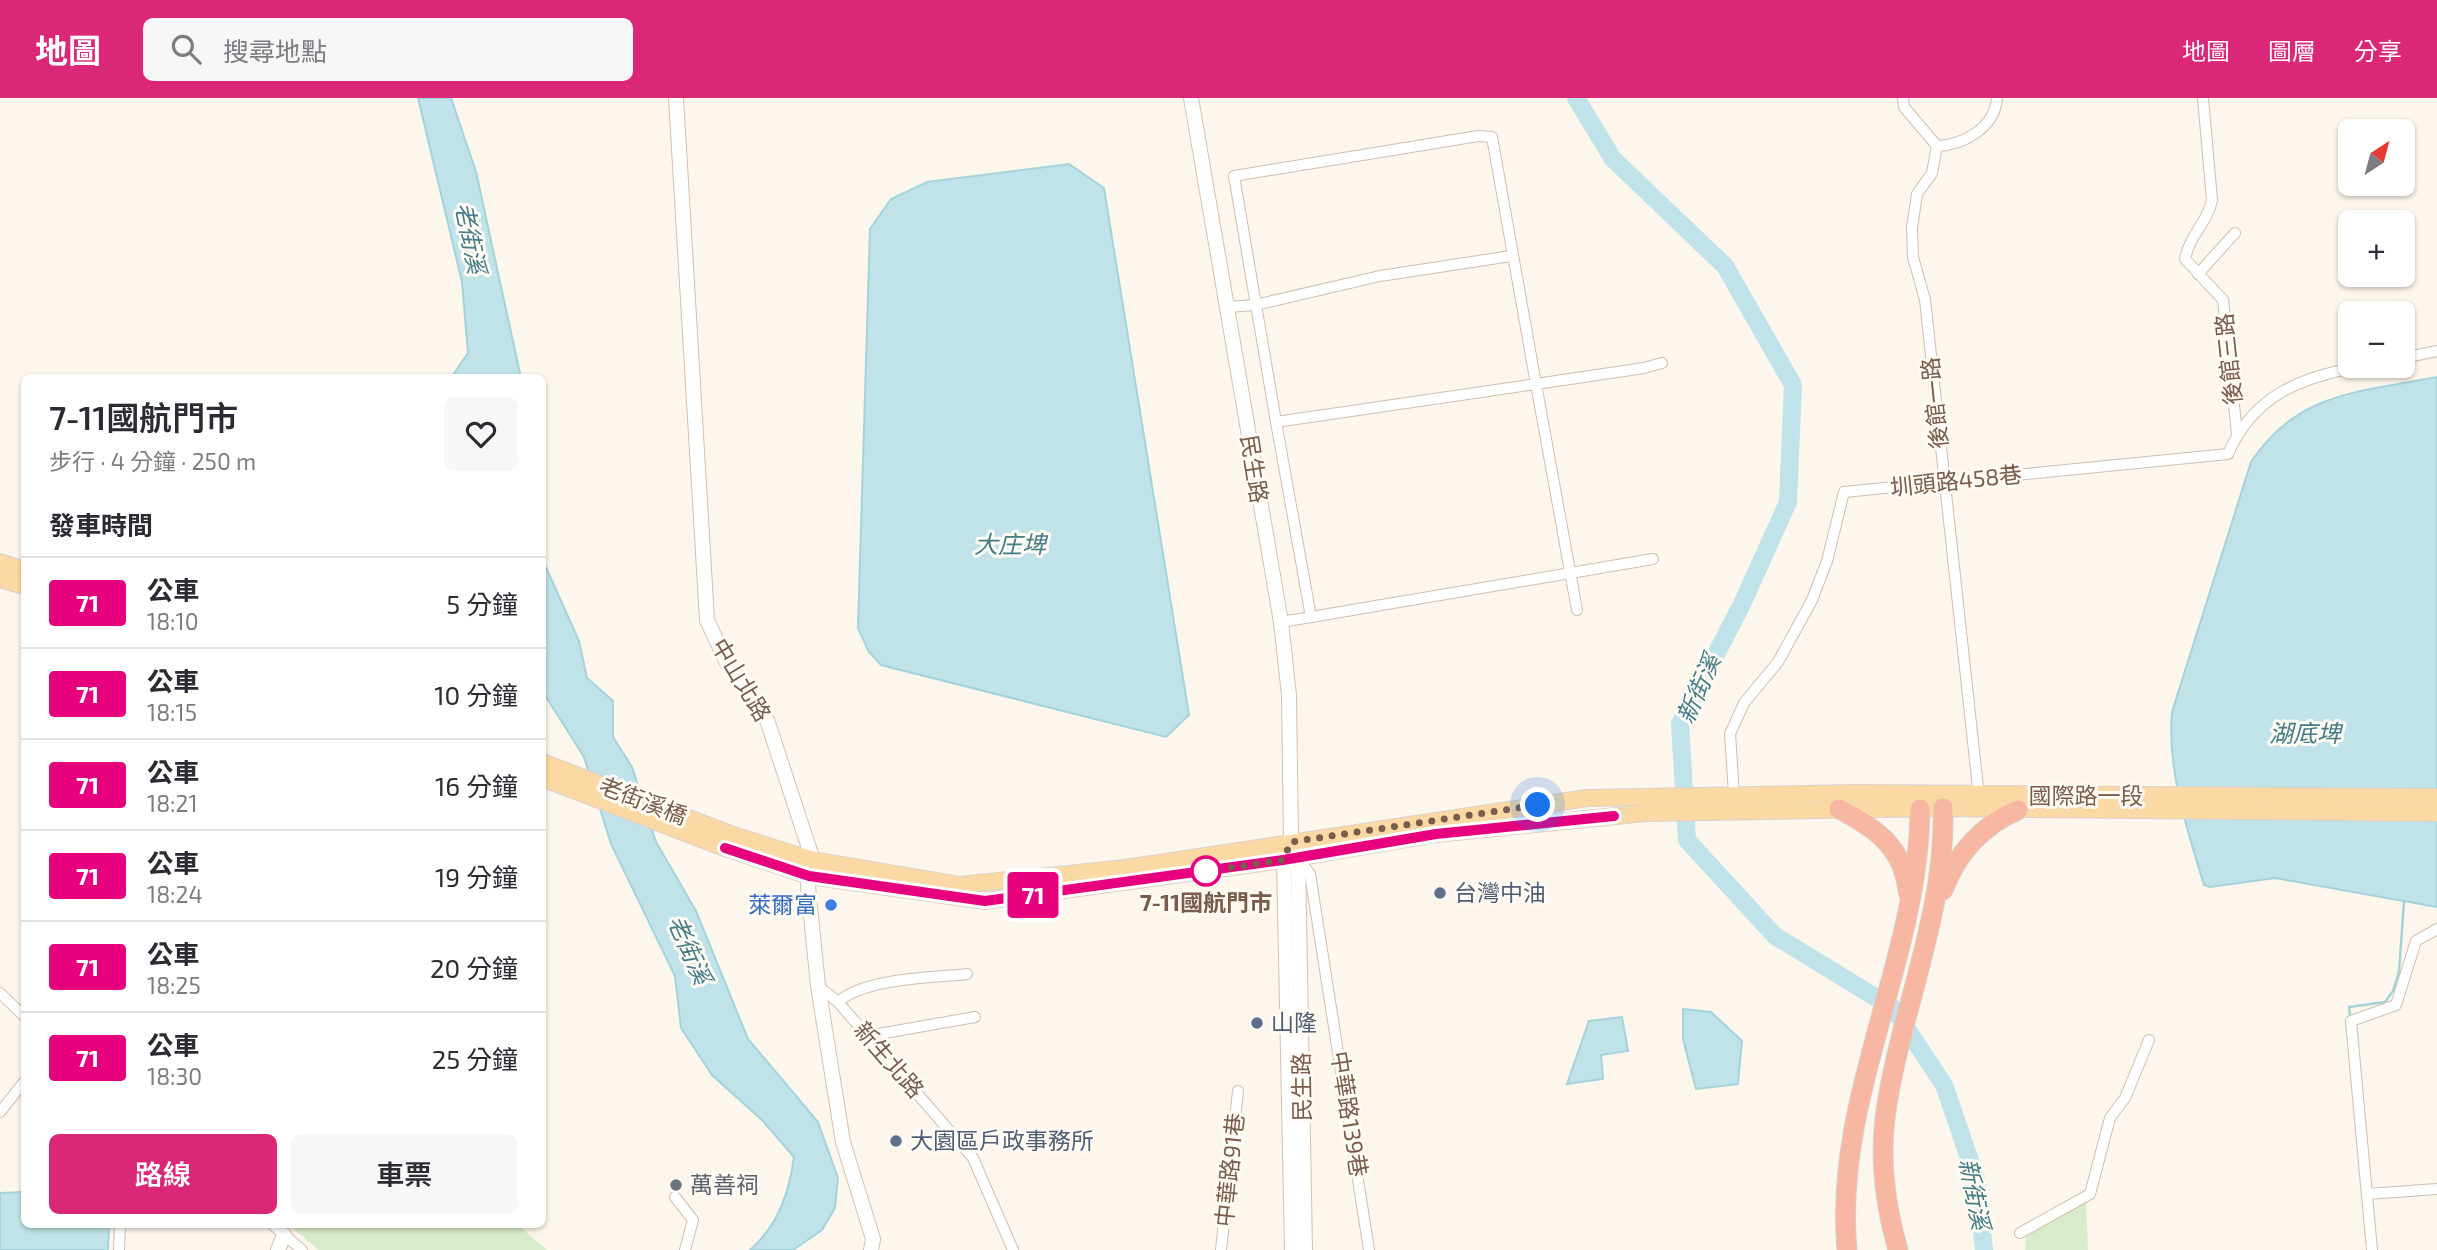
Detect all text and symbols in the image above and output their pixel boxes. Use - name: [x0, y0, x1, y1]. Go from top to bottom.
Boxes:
- search box: [143, 18, 633, 81]
- text: 地圖: [35, 30, 101, 70]
- icon: search: [167, 30, 205, 68]
- text: 搜尋地點: [223, 35, 327, 66]
- text: 地圖: [2182, 36, 2230, 65]
- text: 圖層: [2268, 36, 2316, 65]
- text: 分享: [2354, 36, 2402, 65]
- north arrow: [2338, 119, 2415, 196]
- map controls: [2338, 119, 2415, 378]
- water label: 老街溪: [450, 200, 493, 279]
- button: +: [2338, 210, 2415, 287]
- button: −: [2338, 301, 2415, 378]
- street label: 後館三路: [2209, 312, 2247, 406]
- street label: 後館一路: [1915, 356, 1953, 450]
- text: 7-11國航門市: [49, 397, 238, 437]
- button: heart: [444, 397, 518, 471]
- street label: 民生路: [1236, 433, 1274, 505]
- text: 步行 · 4 分鐘 · 250 m: [49, 447, 256, 475]
- street label: 圳頭路458巷: [1889, 459, 2023, 501]
- text: 發車時間: [49, 509, 153, 540]
- water label: 大庄埤: [974, 529, 1049, 558]
- text: 公車: [147, 574, 199, 605]
- text: 71: [76, 588, 99, 617]
- text: 5 分鐘: [446, 588, 518, 619]
- text: 18:10: [147, 607, 199, 635]
- street label: 中山北路: [706, 633, 778, 726]
- water label: 新街溪: [1670, 647, 1727, 727]
- text: 公車: [147, 665, 199, 696]
- text: 71: [76, 679, 99, 708]
- text: 10 分鐘: [434, 679, 518, 710]
- text: 18:15: [147, 698, 197, 726]
- water label: 湖底埤: [2269, 718, 2344, 747]
- text: 公車: [147, 756, 199, 787]
- text: 71: [76, 770, 99, 799]
- text: 16 分鐘: [435, 770, 518, 801]
- street label: 老街溪橋: [595, 771, 691, 830]
- street label: 國際路一段: [2029, 781, 2144, 809]
- your location: [1520, 787, 1555, 822]
- text: 18:21: [147, 789, 198, 817]
- text: 公車: [147, 847, 199, 878]
- marker: 7-11國航門市: [1191, 856, 1221, 886]
- text: 71: [76, 861, 99, 890]
- text: 19 分鐘: [435, 861, 518, 892]
- line badge: 71: [1002, 872, 1064, 918]
- place label: 台灣中油: [1454, 878, 1546, 906]
- text: 18:24: [147, 880, 203, 908]
- text: 71: [1021, 880, 1045, 909]
- marker: 台灣中油: [1432, 885, 1448, 901]
- place label: 7-11國航門市: [1140, 888, 1272, 916]
- place label: 萊爾富: [748, 890, 817, 918]
- marker: 萊爾富: [823, 897, 839, 913]
- water label: 老街溪: [662, 911, 719, 991]
- text: 公車: [147, 938, 199, 969]
- text: 71: [76, 952, 99, 981]
- text: 20 分鐘: [430, 952, 518, 983]
- text: 18:25: [147, 971, 201, 999]
- place label: 山隆: [1271, 1008, 1317, 1036]
- street label: 新生北路: [849, 1015, 930, 1103]
- marker: 山隆: [1249, 1015, 1265, 1031]
- text: 公車: [147, 1029, 199, 1060]
- text: 71: [76, 1043, 99, 1072]
- text: 25 分鐘: [432, 1043, 518, 1074]
- street label: 中華路139巷: [1326, 1049, 1374, 1179]
- street label: 民生路: [1286, 1052, 1316, 1122]
- text: 18:30: [147, 1062, 202, 1090]
- street label: 中華路91巷: [1209, 1112, 1249, 1228]
- place label: 大園區戶政事務所: [910, 1126, 1094, 1154]
- marker: 大園區戶政事務所: [888, 1133, 904, 1149]
- button: 路線: [49, 1134, 277, 1214]
- button: 車票: [291, 1134, 518, 1214]
- water label: 新街溪: [1954, 1156, 1997, 1235]
- place label: 萬善祠: [690, 1170, 759, 1198]
- marker: 萬善祠: [668, 1177, 684, 1193]

